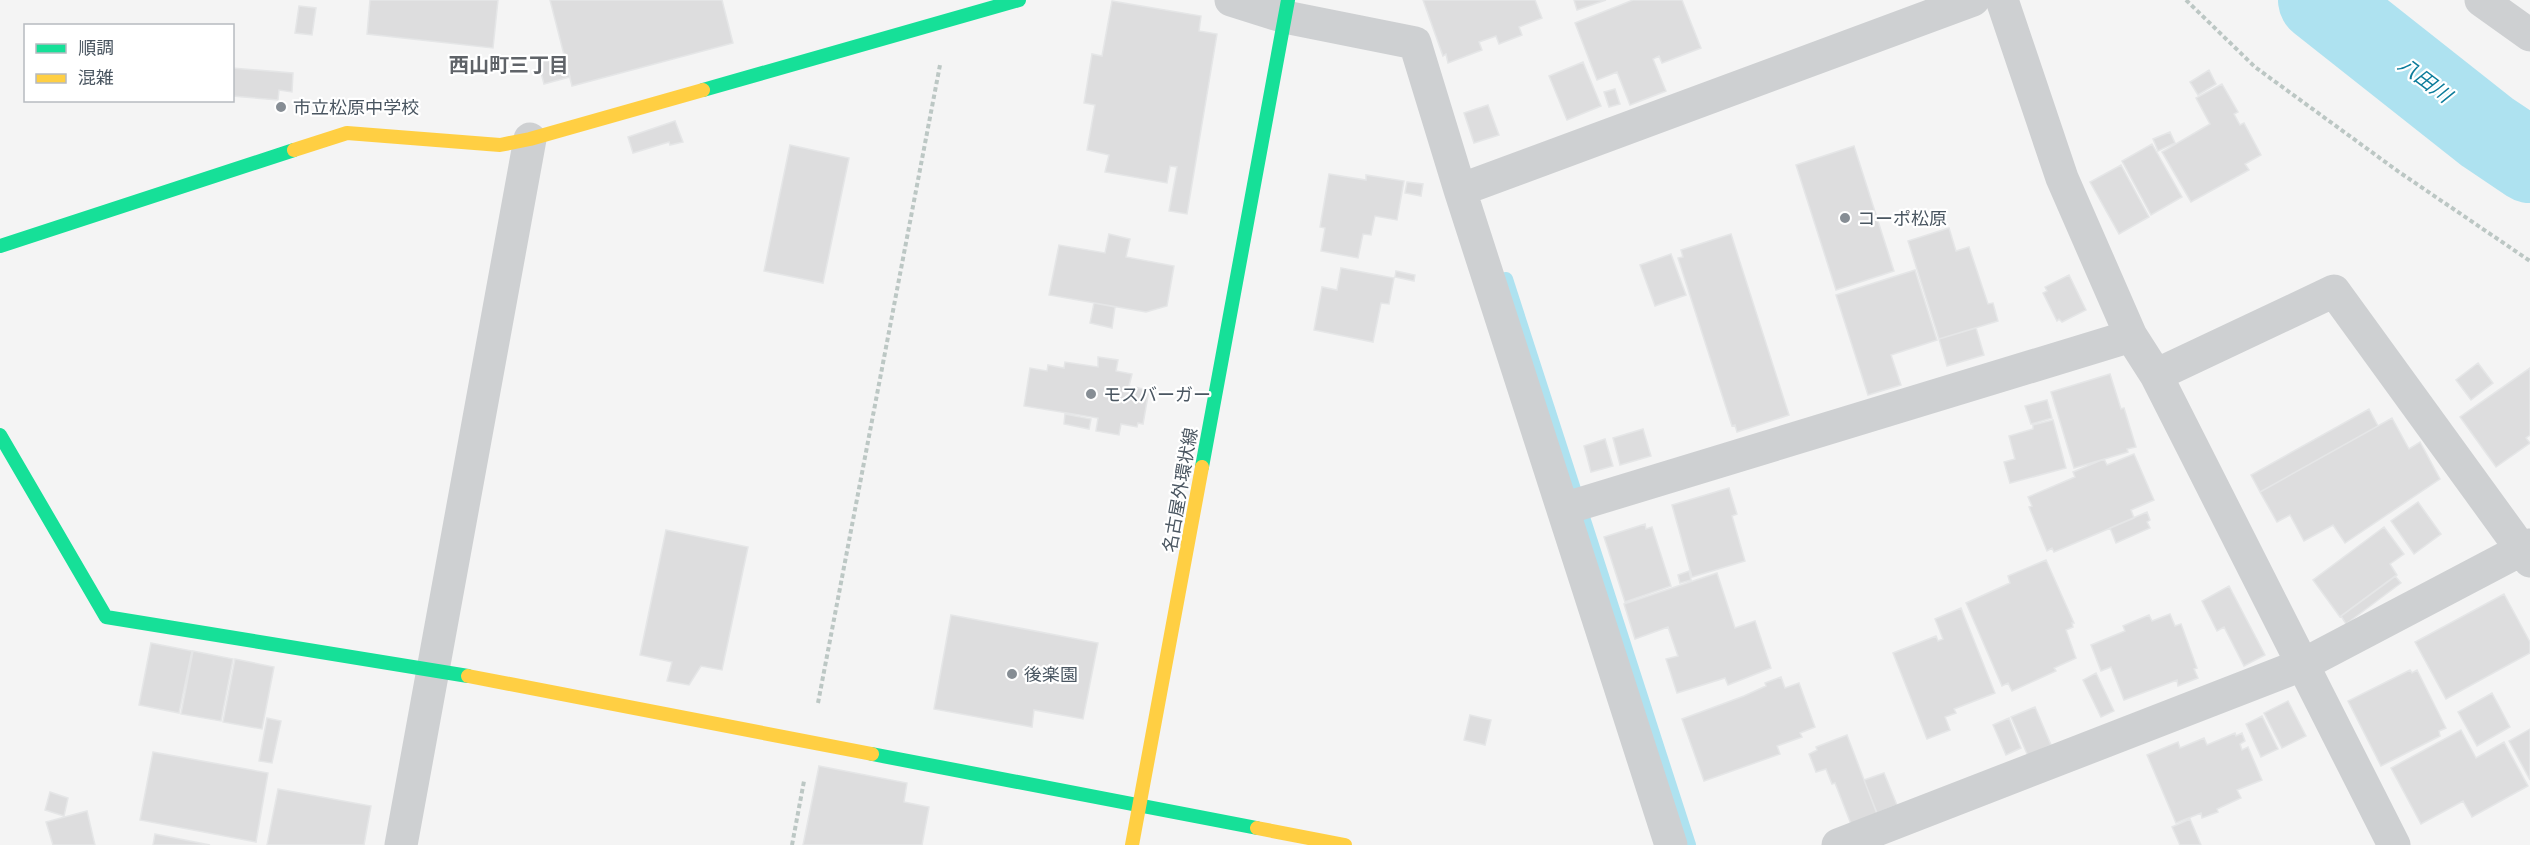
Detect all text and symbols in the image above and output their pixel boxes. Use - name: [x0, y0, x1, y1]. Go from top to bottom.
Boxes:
- legend: [24, 24, 234, 102]
- text: 順調: [78, 37, 114, 58]
- water label: 八田川: [2394, 52, 2458, 109]
- district label: 西山町三丁目: [449, 53, 569, 77]
- text: 混雑: [78, 67, 114, 88]
- place label: 市立松原中学校: [293, 97, 419, 118]
- marker: 市立松原中学校: [274, 100, 288, 114]
- place label: コーポ松原: [1857, 208, 1947, 229]
- marker: コーポ松原: [1838, 211, 1852, 225]
- place label: モスバーガー: [1103, 384, 1211, 405]
- marker: モスバーガー: [1084, 387, 1098, 401]
- street label: 名古屋外環状線: [1159, 426, 1201, 554]
- place label: 後楽園: [1024, 664, 1078, 685]
- marker: 後楽園: [1005, 667, 1019, 681]

